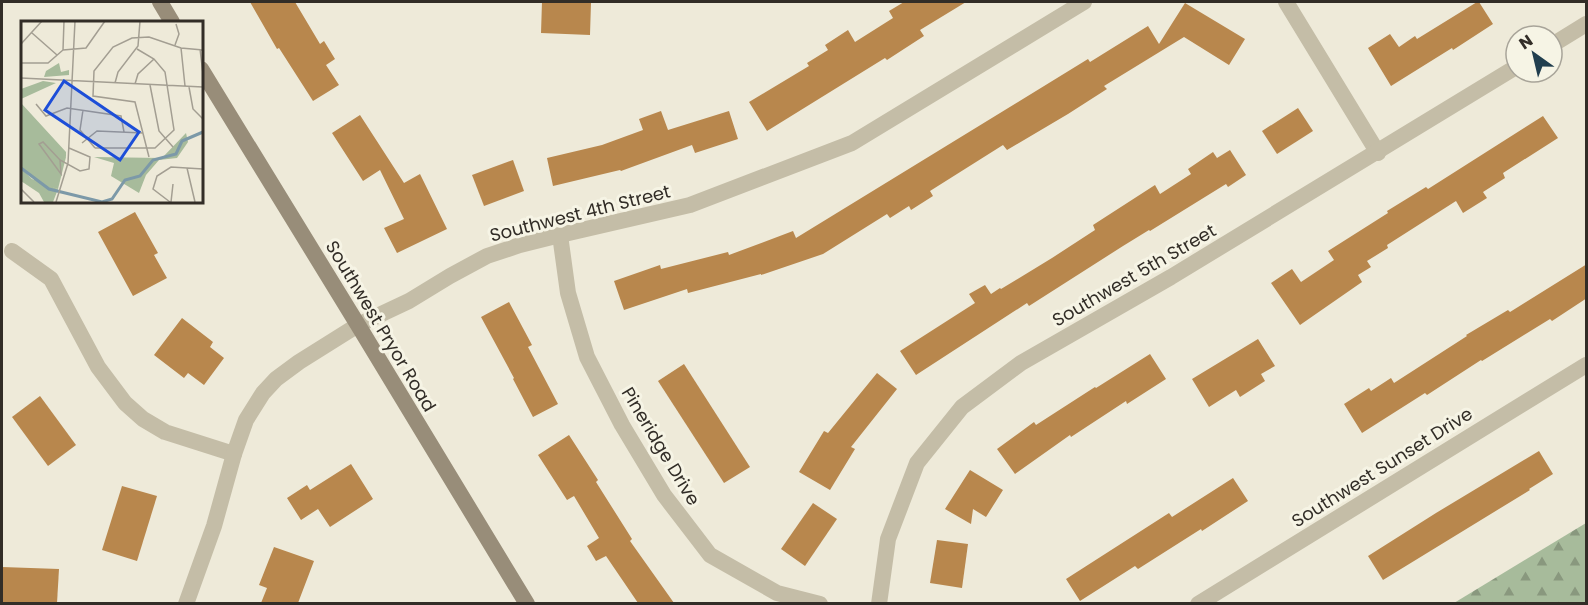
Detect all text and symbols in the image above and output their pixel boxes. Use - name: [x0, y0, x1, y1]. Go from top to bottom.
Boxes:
- inset map: [21, 21, 202, 202]
- north arrow: [1504, 24, 1564, 84]
- text: N: [1514, 29, 1537, 55]
- street label: Southwest 4th Street: [487, 178, 673, 248]
- street label: Southwest 5th Street: [1048, 218, 1220, 332]
- street label: Southwest Pryor Road: [320, 236, 442, 416]
- street label: Pineridge Drive: [616, 382, 706, 510]
- street label: Southwest Sunset Drive: [1287, 401, 1477, 533]

